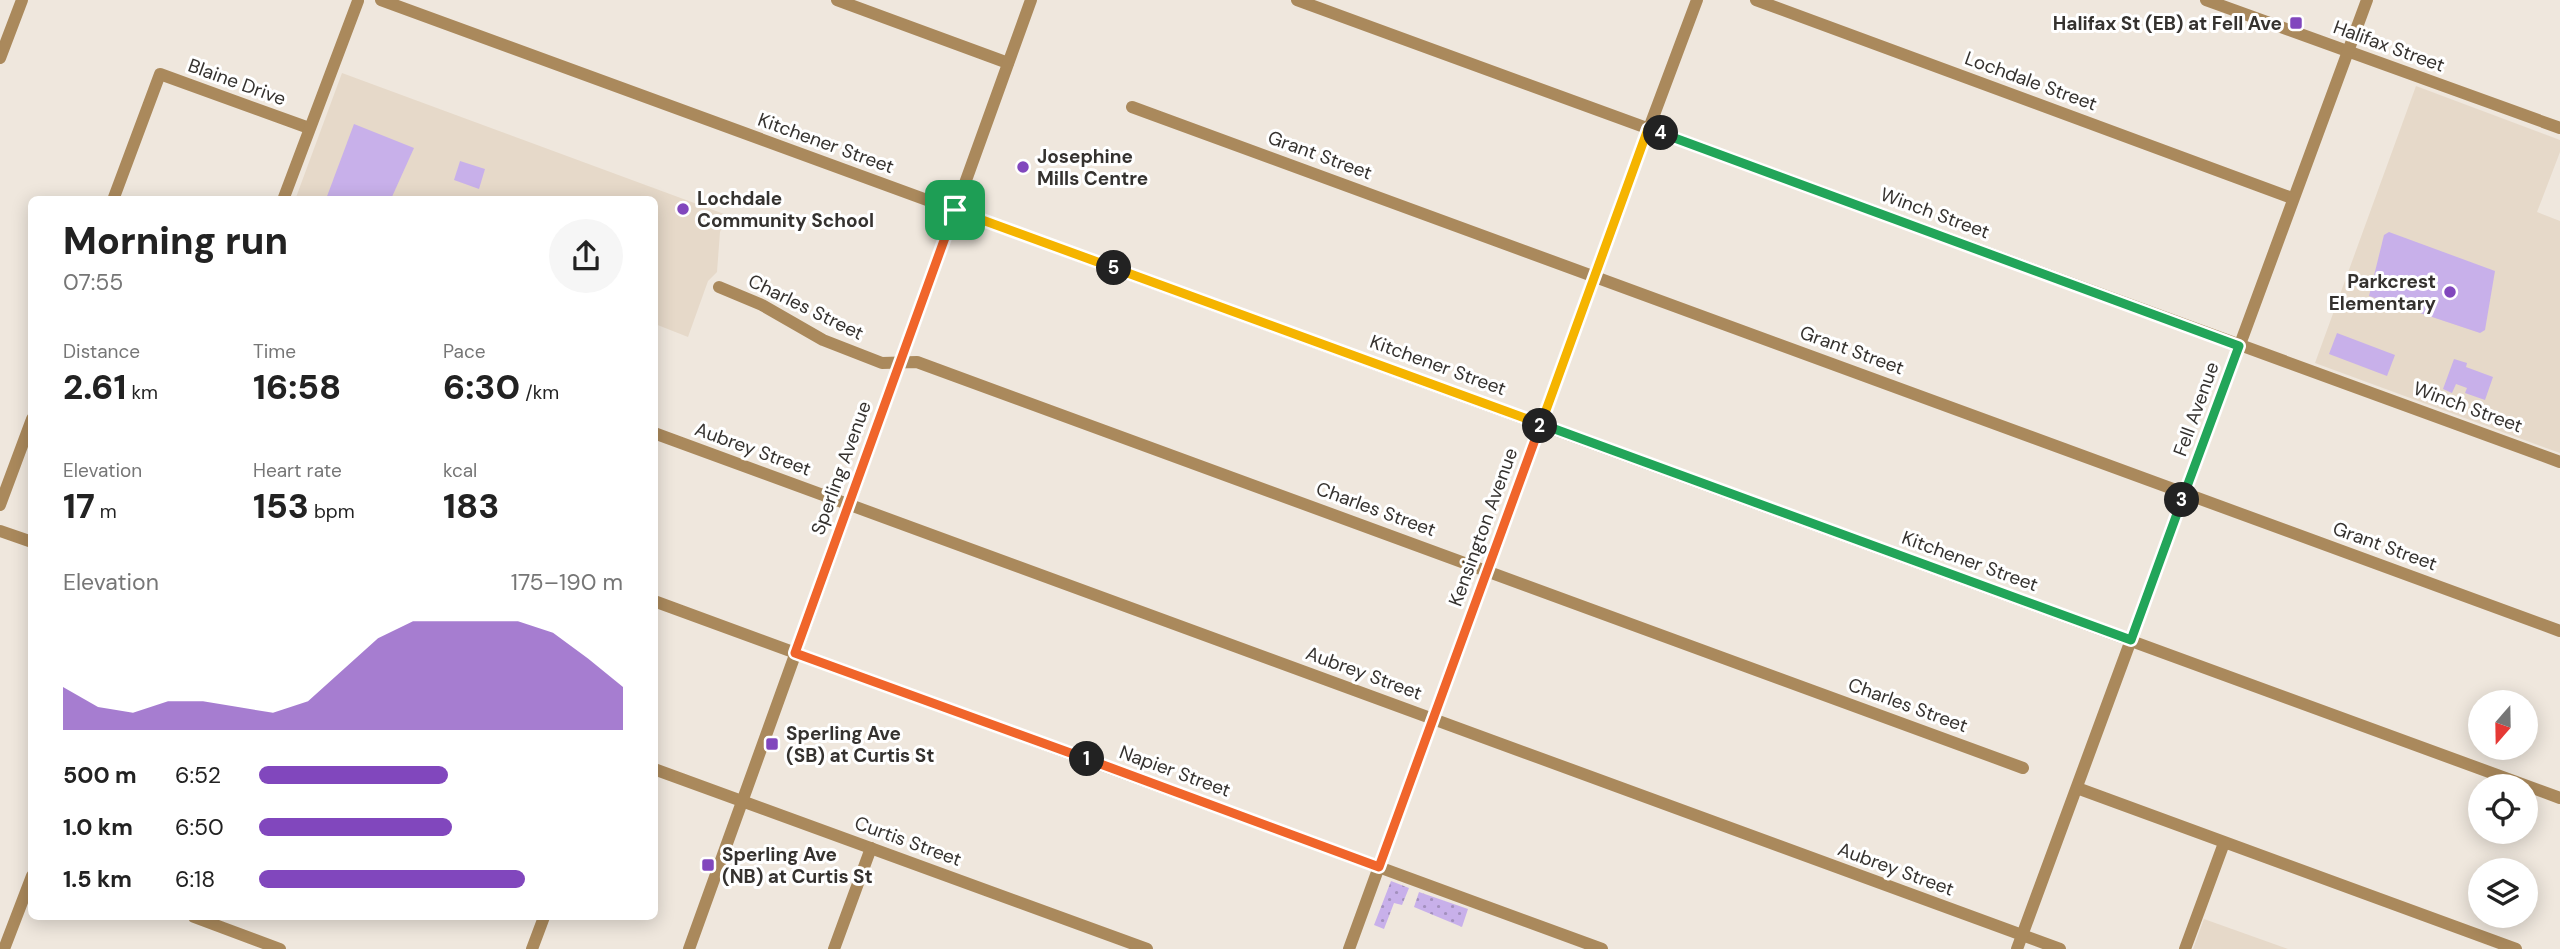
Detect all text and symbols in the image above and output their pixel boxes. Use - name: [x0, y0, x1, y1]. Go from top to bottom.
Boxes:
- place label: Halifax St (EB) at Fell Ave: [2053, 11, 2282, 36]
- street label: Halifax Street: [2330, 14, 2448, 78]
- marker: Halifax St (EB) at Fell Ave: [2288, 15, 2304, 31]
- street label: Lochdale Street: [1961, 46, 2101, 116]
- street label: Blaine Drive: [185, 53, 289, 111]
- street label: Kitchener Street: [755, 107, 897, 179]
- pin: 4: [1644, 116, 1678, 150]
- text: 4: [1654, 120, 1667, 145]
- street label: Grant Street: [1264, 125, 1376, 185]
- place label: Josephine Mills Centre: [1037, 144, 1148, 191]
- marker: Josephine Mills Centre: [1015, 159, 1031, 175]
- pin: [925, 180, 985, 240]
- street label: Winch Street: [1877, 182, 1993, 244]
- place label: Lochdale Community School: [697, 186, 874, 233]
- icon: arrive: [936, 191, 974, 229]
- marker: Lochdale Community School: [675, 201, 691, 217]
- text: Morning run: [63, 216, 288, 266]
- button: share: [549, 219, 623, 293]
- pin: 5: [1096, 250, 1132, 286]
- text: 5: [1108, 255, 1119, 280]
- text: 07:55: [63, 267, 123, 297]
- street label: Charles Street: [744, 268, 868, 346]
- place label: Parkcrest Elementary: [2329, 269, 2437, 316]
- marker: Parkcrest Elementary: [2442, 284, 2458, 300]
- street label: Grant Street: [1796, 320, 1908, 380]
- street label: Kitchener Street: [1367, 329, 1509, 401]
- text: Distance: [63, 339, 140, 364]
- text: Time: [253, 339, 296, 364]
- text: Pace: [443, 339, 486, 364]
- street label: Fell Avenue: [2167, 358, 2225, 460]
- text: 2.61: [63, 364, 126, 410]
- text: 16:58: [253, 364, 341, 410]
- text: 6:30: [443, 364, 520, 410]
- street label: Winch Street: [2410, 376, 2526, 438]
- text: km: [126, 380, 158, 405]
- text: /km: [520, 380, 559, 405]
- street label: Sperling Avenue: [805, 398, 877, 538]
- pin: 2: [1522, 408, 1558, 444]
- text: 2: [1534, 413, 1545, 438]
- street label: Aubrey Street: [692, 416, 814, 482]
- street label: Kensington Avenue: [1443, 444, 1523, 610]
- text: Elevation: [63, 458, 142, 483]
- text: Heart rate: [253, 458, 342, 483]
- text: kcal: [443, 458, 477, 483]
- street label: Charles Street: [1313, 476, 1439, 542]
- pin: 3: [2164, 482, 2200, 518]
- text: 17: [63, 483, 95, 529]
- text: 153: [253, 483, 309, 529]
- text: 183: [443, 483, 499, 529]
- text: 3: [2176, 487, 2187, 512]
- text: m: [95, 499, 117, 524]
- text: bpm: [309, 499, 355, 524]
- street label: Grant Street: [2329, 516, 2441, 576]
- street label: Kitchener Street: [1899, 525, 2041, 597]
- text: Elevation: [63, 567, 159, 597]
- text: 175–190 m: [511, 567, 623, 597]
- street label: Aubrey Street: [1303, 640, 1425, 706]
- street label: Charles Street: [1845, 672, 1971, 738]
- north arrow: [2468, 690, 2538, 760]
- map controls: [2468, 690, 2538, 928]
- place label: Sperling Ave (SB) at Curtis St: [786, 721, 934, 768]
- marker: Sperling Ave (SB) at Curtis St: [764, 736, 780, 752]
- street label: Napier Street: [1116, 739, 1234, 803]
- pin: 1: [1070, 742, 1104, 776]
- text: 1: [1083, 746, 1090, 771]
- text: 500 m: [63, 760, 137, 790]
- text: 6:52: [175, 760, 221, 790]
- button: locate: [2468, 774, 2538, 844]
- street label: Curtis Street: [851, 810, 965, 872]
- text: 1.0 km: [63, 812, 133, 842]
- text: 6:50: [175, 812, 224, 842]
- street label: Aubrey Street: [1835, 836, 1957, 902]
- place label: Sperling Ave (NB) at Curtis St: [722, 842, 873, 889]
- marker: Sperling Ave (NB) at Curtis St: [700, 857, 716, 873]
- button: layers: [2468, 858, 2538, 928]
- text: 1.5 km: [63, 864, 132, 894]
- text: 6:18: [175, 864, 215, 894]

